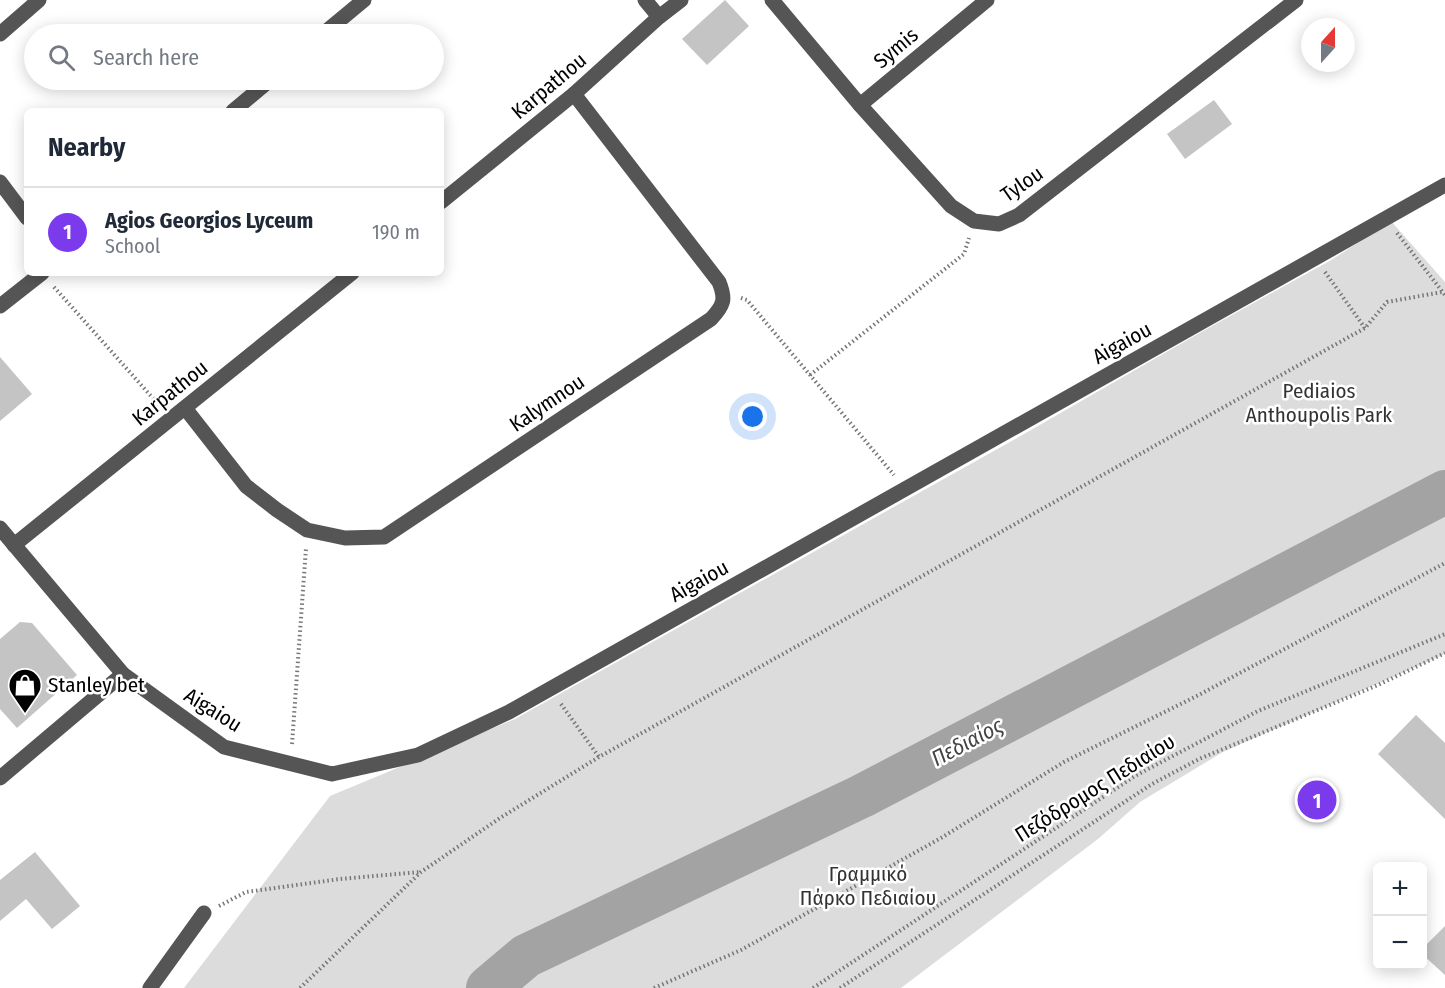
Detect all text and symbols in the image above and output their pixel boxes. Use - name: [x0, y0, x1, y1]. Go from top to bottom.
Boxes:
- north arrow: [1301, 18, 1355, 72]
- street label: Symis: [868, 22, 924, 74]
- search box: [24, 24, 444, 90]
- icon: search: [45, 41, 78, 74]
- text: Search here: [93, 44, 199, 71]
- street label: Karpathou: [506, 47, 592, 125]
- text: Nearby: [48, 132, 125, 163]
- street label: Tylou: [996, 160, 1048, 208]
- text: Agios Georgios Lyceum: [105, 207, 313, 234]
- text: 1: [63, 220, 72, 244]
- text: 190 m: [372, 220, 420, 244]
- text: School: [105, 234, 160, 258]
- street label: Aigaiou: [1088, 316, 1156, 370]
- street label: Karpathou: [127, 355, 213, 431]
- street label: Kalymnou: [504, 368, 590, 438]
- park label: Pediaios Anthoupolis Park: [1246, 378, 1392, 428]
- your location: [738, 402, 767, 431]
- street label: Aigaiou: [665, 554, 733, 608]
- shop icon: Stanley bet: [7, 667, 43, 714]
- place label: Stanley bet: [48, 672, 145, 698]
- street label: Aigaiou: [179, 682, 247, 738]
- water label: Πεδιαίος: [927, 712, 1008, 772]
- street label: Πεζόδρομος Πεδιαίου: [1010, 728, 1180, 848]
- pin: 1: [1298, 778, 1336, 822]
- park label: Γραμμικό Πάρκο Πεδιαίου: [800, 861, 936, 911]
- map controls: [1373, 862, 1427, 970]
- button: +: [1373, 862, 1427, 916]
- button: −: [1373, 916, 1427, 970]

